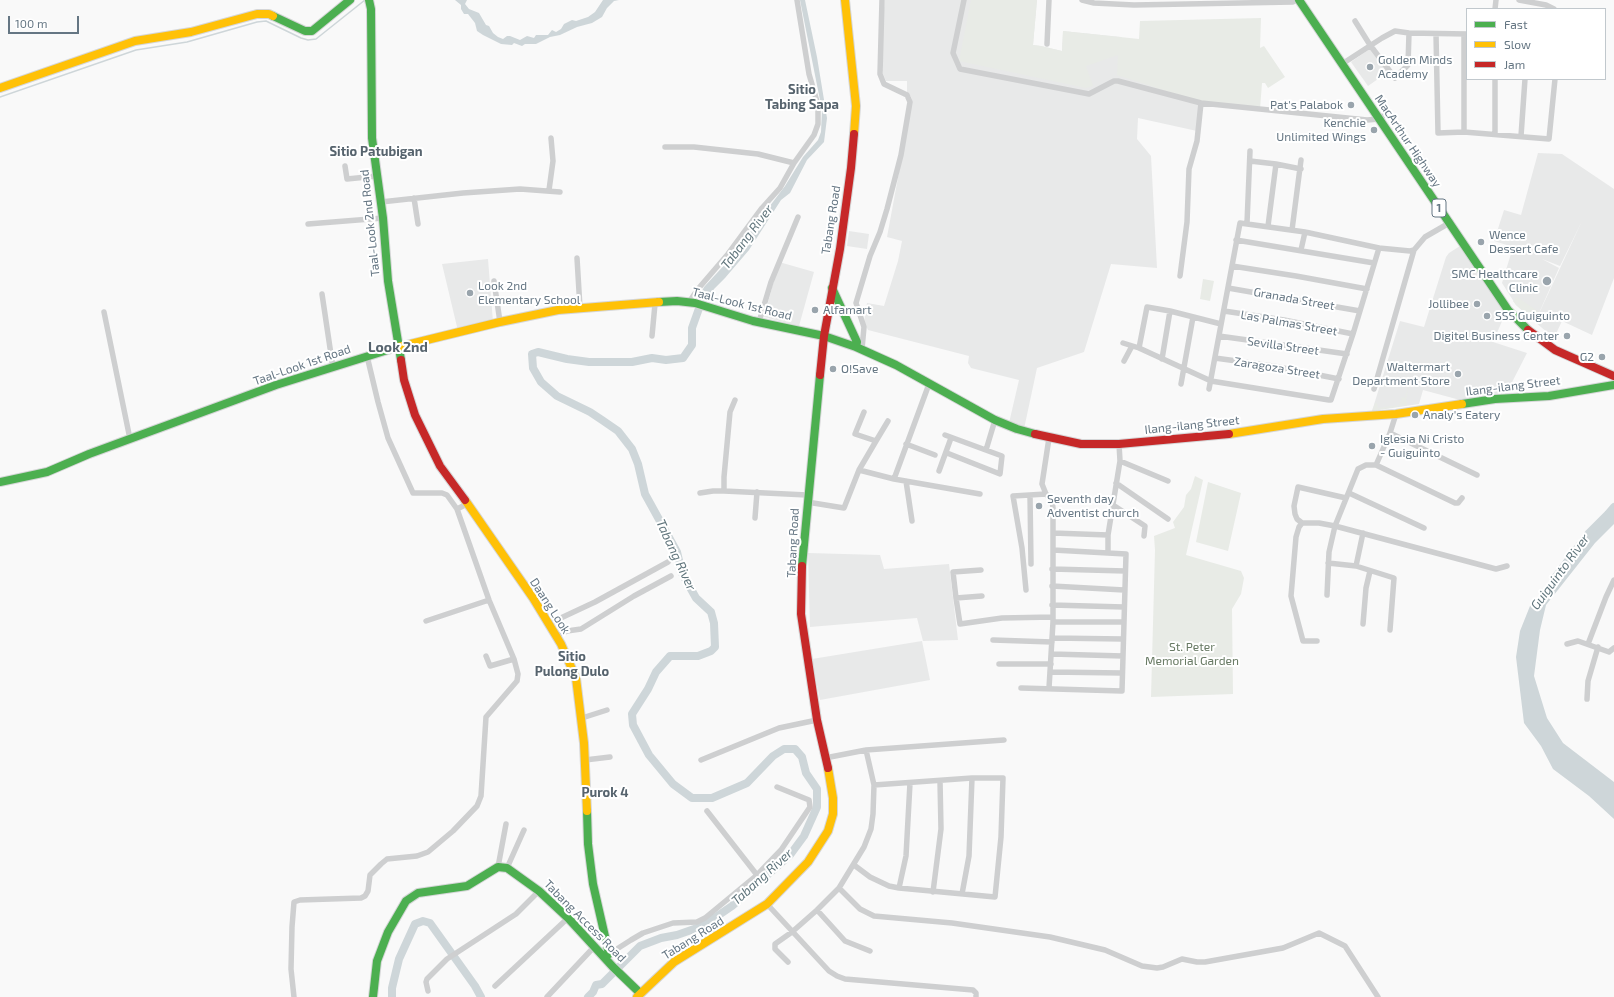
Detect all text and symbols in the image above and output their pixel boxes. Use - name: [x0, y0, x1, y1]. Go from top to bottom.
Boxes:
- scale bar: [10, 8, 81, 34]
- legend: [1466, 8, 1606, 80]
- text: 100 m: [15, 16, 47, 30]
- text: Fast: [1504, 17, 1527, 31]
- text: Slow: [1504, 37, 1531, 51]
- place label: Golden Minds Academy: [1378, 53, 1452, 81]
- text: Jam: [1504, 57, 1525, 71]
- marker: Golden Minds Academy: [1365, 62, 1375, 72]
- district label: Sitio Tabing Sapa: [765, 82, 839, 113]
- street label: MacArthur Highway: [1372, 92, 1444, 190]
- place label: Pat's Palabok: [1270, 98, 1343, 112]
- marker: Pat's Palabok: [1346, 100, 1356, 110]
- place label: Kenchie Unlimited Wings: [1276, 116, 1366, 144]
- marker: Kenchie Unlimited Wings: [1369, 125, 1379, 135]
- district label: Sitio Patubigan: [329, 144, 423, 160]
- street label: Taal-Look 2nd Road: [357, 169, 383, 277]
- street label: Tabang Road: [818, 184, 844, 256]
- road number: 1: [1432, 199, 1446, 217]
- water label: Tabang River: [718, 202, 776, 272]
- place label: Wence Dessert Cafe: [1489, 228, 1558, 256]
- marker: Wence Dessert Cafe: [1476, 237, 1486, 247]
- place label: SMC Healthcare Clinic: [1452, 267, 1538, 295]
- marker: SMC Healthcare Clinic: [1541, 275, 1553, 287]
- place label: Look 2nd Elementary School: [478, 279, 580, 307]
- street label: Taal-Look 1st Road: [691, 285, 793, 323]
- street label: Granada Street: [1252, 285, 1336, 313]
- marker: Look 2nd Elementary School: [465, 288, 475, 298]
- place label: Jollibee: [1428, 297, 1469, 311]
- marker: Jollibee: [1472, 299, 1482, 309]
- place label: Alfamart: [823, 303, 872, 317]
- marker: Alfamart: [810, 305, 820, 315]
- street label: Las Palmas Street: [1240, 307, 1338, 339]
- place label: SSS Guiguinto: [1495, 309, 1570, 323]
- marker: SSS Guiguinto: [1482, 311, 1492, 321]
- place label: Digitel Business Center: [1433, 329, 1559, 343]
- marker: Digitel Business Center: [1562, 331, 1572, 341]
- street label: Sevilla Street: [1246, 334, 1320, 358]
- district label: Look 2nd: [368, 339, 428, 355]
- street label: Taal-Look 1st Road: [251, 342, 353, 388]
- place label: G2: [1580, 350, 1594, 364]
- marker: G2: [1597, 352, 1607, 362]
- street label: Zaragoza Street: [1233, 354, 1321, 382]
- place label: Waltermart Department Store: [1352, 360, 1450, 388]
- place label: O!Save: [841, 362, 878, 376]
- marker: O!Save: [828, 364, 838, 374]
- marker: Waltermart Department Store: [1453, 369, 1463, 379]
- street label: Ilang-ilang Street: [1465, 373, 1561, 399]
- place label: Analy's Eatery: [1423, 408, 1500, 422]
- marker: Analy's Eatery: [1410, 410, 1420, 420]
- street label: Ilang-ilang Street: [1144, 413, 1240, 437]
- place label: Iglesia Ni Cristo - Guiguinto: [1380, 432, 1464, 460]
- marker: Iglesia Ni Cristo - Guiguinto: [1367, 441, 1377, 451]
- place label: Seventh day Adventist church: [1047, 492, 1139, 520]
- marker: Seventh day Adventist church: [1034, 501, 1044, 511]
- street label: Tabang Road: [784, 508, 802, 578]
- water label: Tabang River: [653, 517, 699, 593]
- water label: Guiguinto River: [1527, 531, 1593, 613]
- street label: Daang Look: [527, 576, 573, 636]
- park label: St. Peter Memorial Garden: [1145, 640, 1239, 668]
- district label: Sitio Pulong Dulo: [535, 649, 609, 680]
- district label: Purok 4: [581, 785, 629, 801]
- water label: Tabang River: [728, 846, 796, 908]
- street label: Tabang Access Road: [541, 877, 629, 965]
- street label: Tabang Road: [660, 913, 726, 963]

